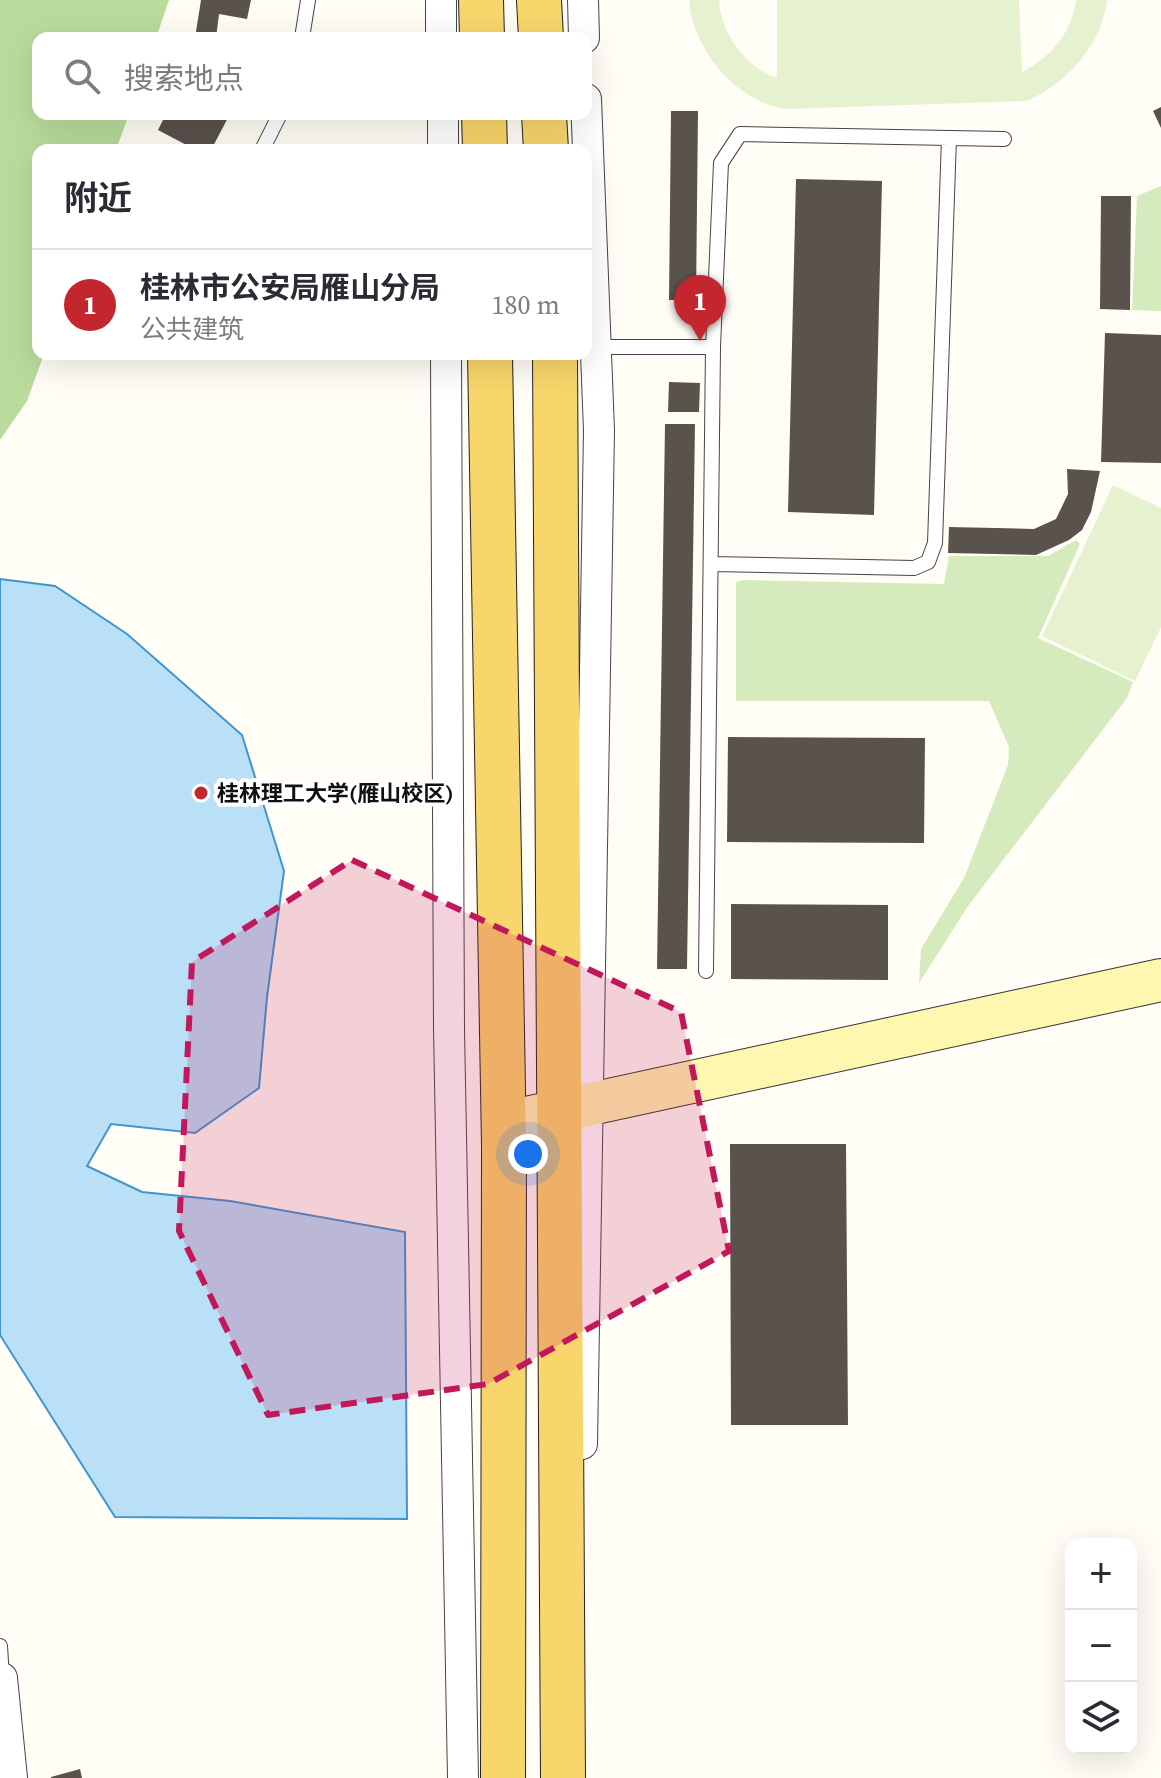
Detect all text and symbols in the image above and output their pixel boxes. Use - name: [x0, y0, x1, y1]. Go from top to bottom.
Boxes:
- search box: [32, 32, 592, 120]
- icon: search: [60, 54, 104, 98]
- text: 搜索地点: [124, 58, 244, 99]
- text: 附近: [64, 175, 132, 221]
- text: 桂林市公安局雁山分局: [140, 267, 440, 308]
- pin: 1: [674, 275, 726, 341]
- text: 1: [83, 287, 97, 323]
- text: 180 m: [492, 287, 560, 323]
- text: 公共建筑: [140, 311, 244, 347]
- place label: 桂林理工大学(雁山校区): [217, 778, 454, 808]
- marker: 桂林理工大学(雁山校区): [192, 784, 210, 802]
- your location: [508, 1134, 548, 1174]
- map controls: [1065, 1538, 1137, 1754]
- button: +: [1065, 1538, 1137, 1610]
- button: −: [1065, 1610, 1137, 1682]
- button: layers: [1065, 1682, 1137, 1754]

